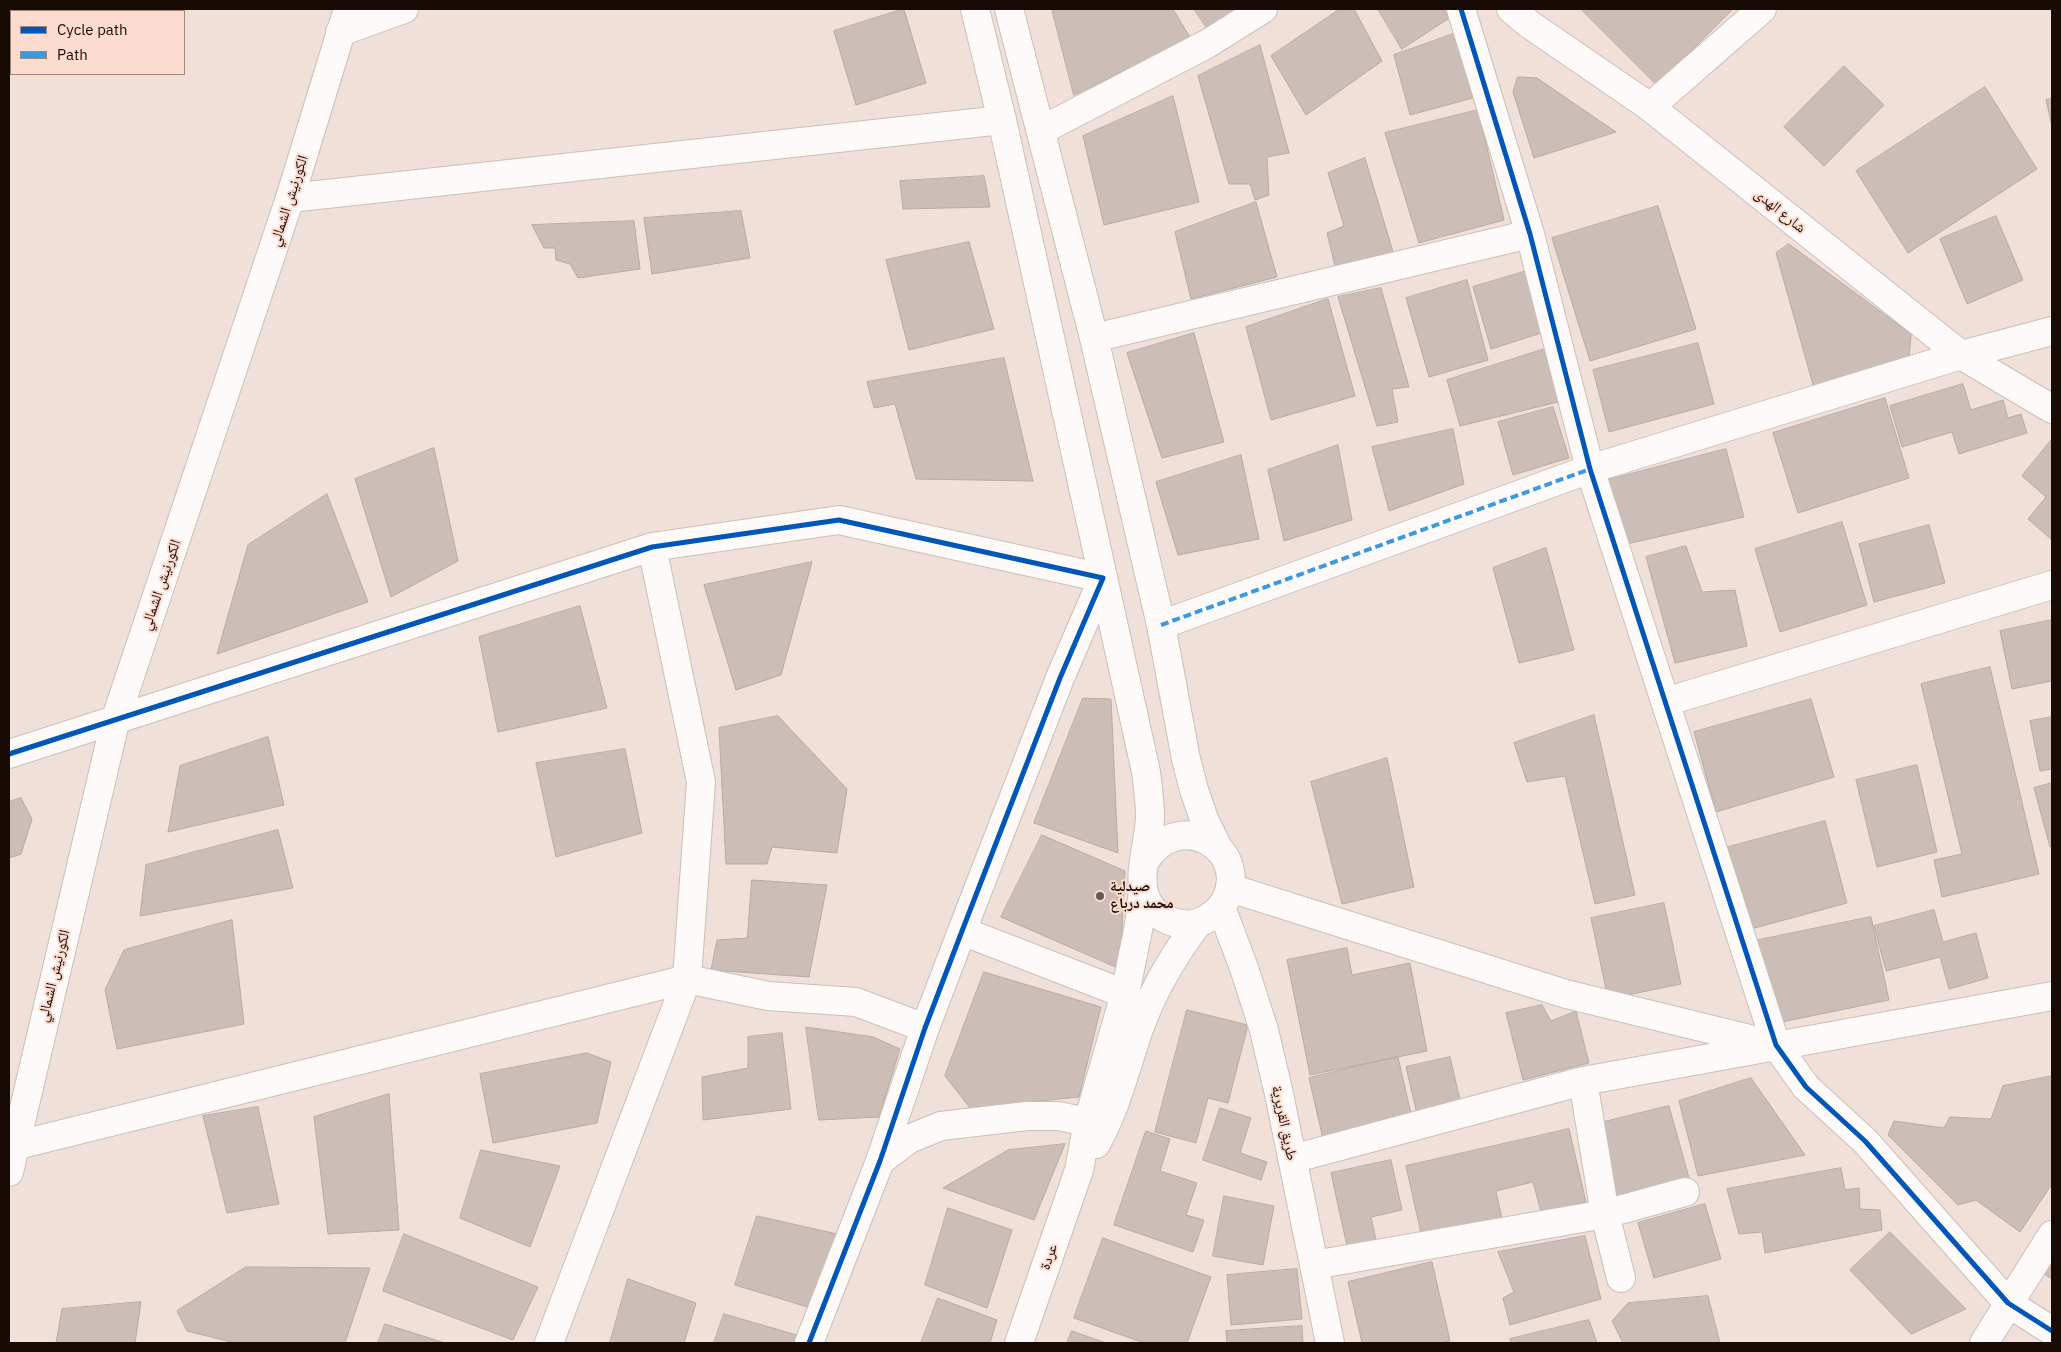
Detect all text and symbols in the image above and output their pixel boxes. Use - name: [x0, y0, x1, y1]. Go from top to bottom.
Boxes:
- legend: [10, 10, 185, 75]
- text: Cycle path: [57, 20, 128, 39]
- text: Path: [57, 45, 88, 64]
- street label: الكورنيش الشمالي: [266, 153, 312, 249]
- street label: شارع الهدى: [1751, 185, 1809, 237]
- street label: الكورنيش الشمالي: [137, 537, 185, 633]
- place label: صيدلية محمد درباع: [1110, 878, 1174, 913]
- marker: صيدلية محمد درباع: [1094, 890, 1106, 902]
- street label: الكورنيش الشمالي: [34, 928, 74, 1024]
- street label: طريق القريرية: [1267, 1084, 1301, 1162]
- street label: عردة: [1036, 1242, 1062, 1272]

